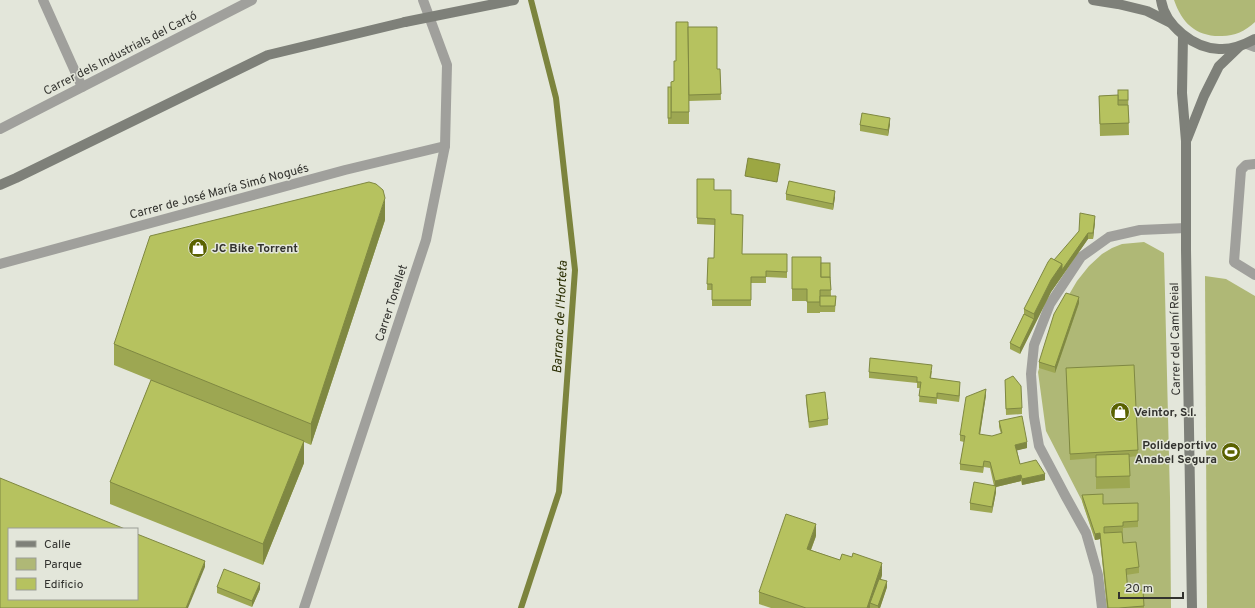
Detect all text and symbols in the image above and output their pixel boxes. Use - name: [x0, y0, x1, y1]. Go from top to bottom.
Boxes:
- street label: Carrer dels Industrials del Cartó: [41, 8, 200, 100]
- street label: Carrer de José María Simó Nogués: [128, 160, 311, 224]
- shop icon: JC Bike Torrent: [187, 237, 209, 259]
- place label: JC Bike Torrent: [212, 241, 298, 257]
- water label: Barranc de l'Horteta: [550, 260, 572, 374]
- street label: Carrer Tonellet: [372, 263, 412, 344]
- street label: Carrer del Camí Reial: [1167, 282, 1185, 396]
- shop icon: Veintor, S.l.: [1109, 401, 1131, 423]
- place label: Veintor, S.l.: [1134, 405, 1197, 421]
- place label: Polideportivo Anabel Segura: [1135, 438, 1217, 468]
- sports icon: Polideportivo Anabel Segura: [1220, 441, 1242, 463]
- legend: [8, 528, 138, 600]
- text: Calle: [44, 537, 71, 553]
- text: Parque: [44, 557, 82, 573]
- scale bar: [1119, 574, 1183, 600]
- text: Edificio: [44, 577, 84, 593]
- text: 20 m: [1125, 581, 1153, 597]

